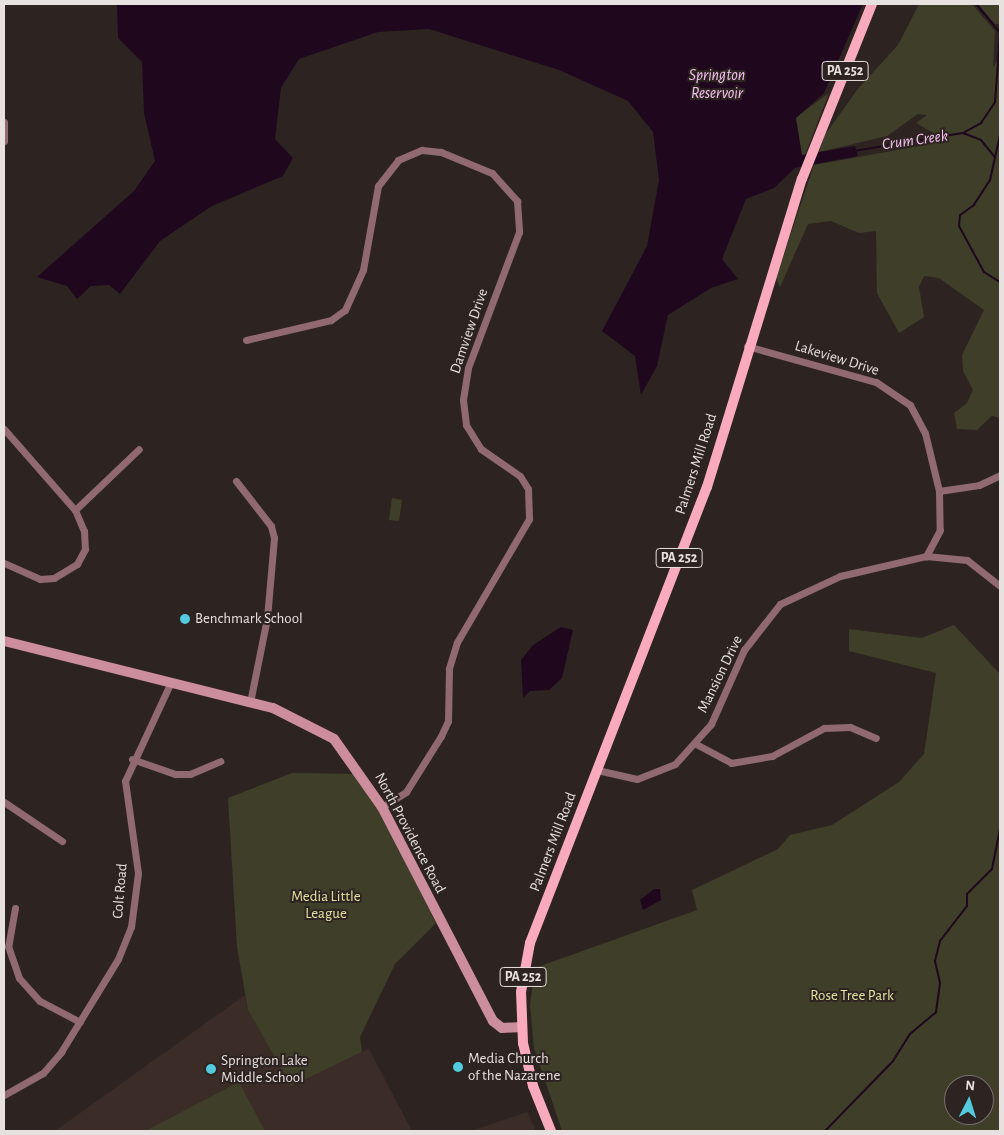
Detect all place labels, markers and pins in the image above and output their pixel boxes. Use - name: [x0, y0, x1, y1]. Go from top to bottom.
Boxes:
- place label: Benchmark School: [195, 610, 303, 628]
- marker: Benchmark School: [179, 613, 191, 625]
- place label: Media Church of the Nazarene: [468, 1049, 560, 1084]
- place label: Springton Lake Middle School: [221, 1051, 308, 1086]
- marker: Media Church of the Nazarene: [452, 1061, 464, 1073]
- marker: Springton Lake Middle School: [205, 1063, 217, 1075]

